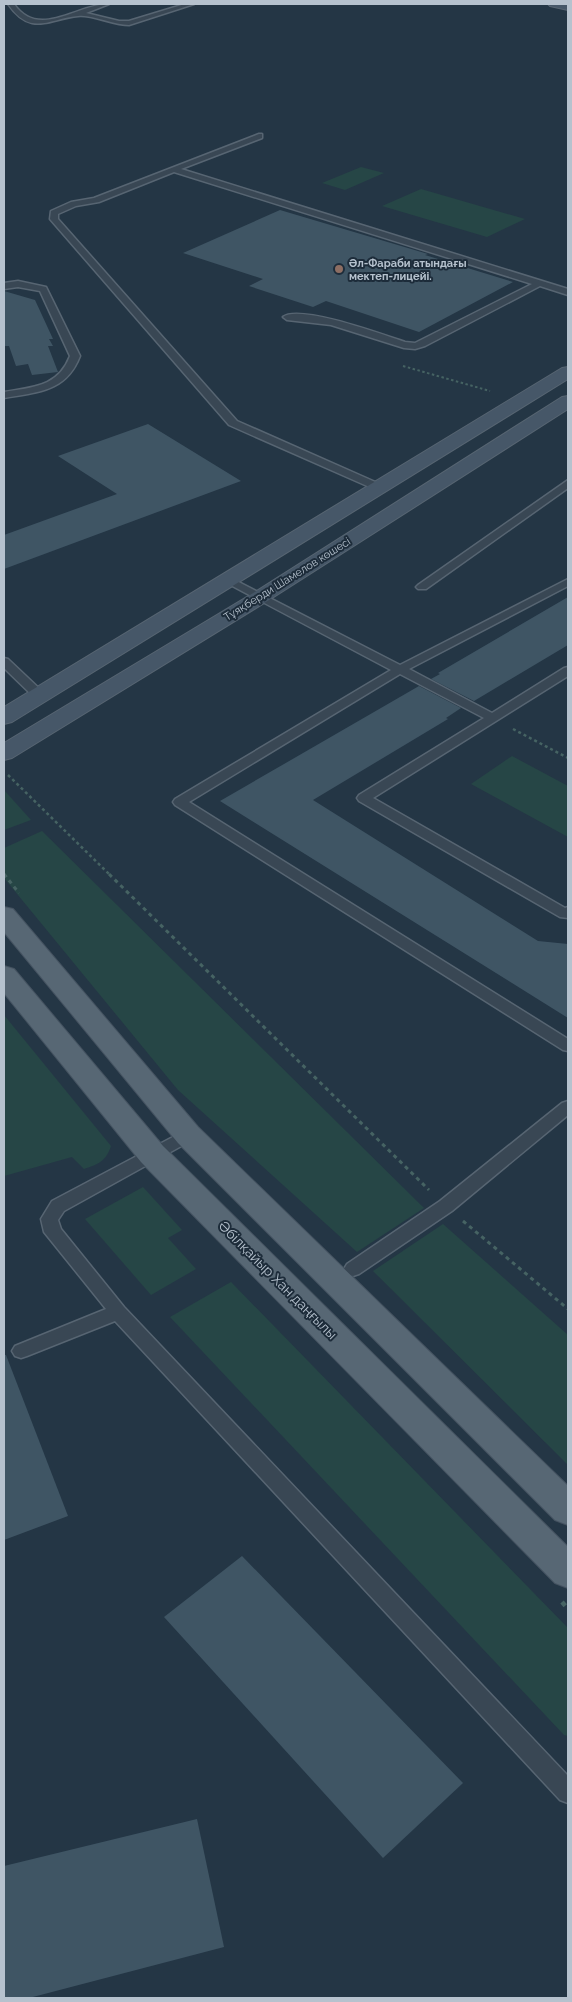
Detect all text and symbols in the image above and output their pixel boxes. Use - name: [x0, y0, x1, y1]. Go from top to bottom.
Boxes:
- place label: Әл-Фараби атындағы мектеп-лицейі.: [349, 257, 467, 283]
- marker: Әл-Фараби атындағы мектеп-лицейі.: [333, 263, 345, 275]
- street label: Тұяқберди Шамелов көшесі: [222, 535, 353, 624]
- street label: Әбілқайыр Хан даңғылы: [216, 1218, 340, 1342]

